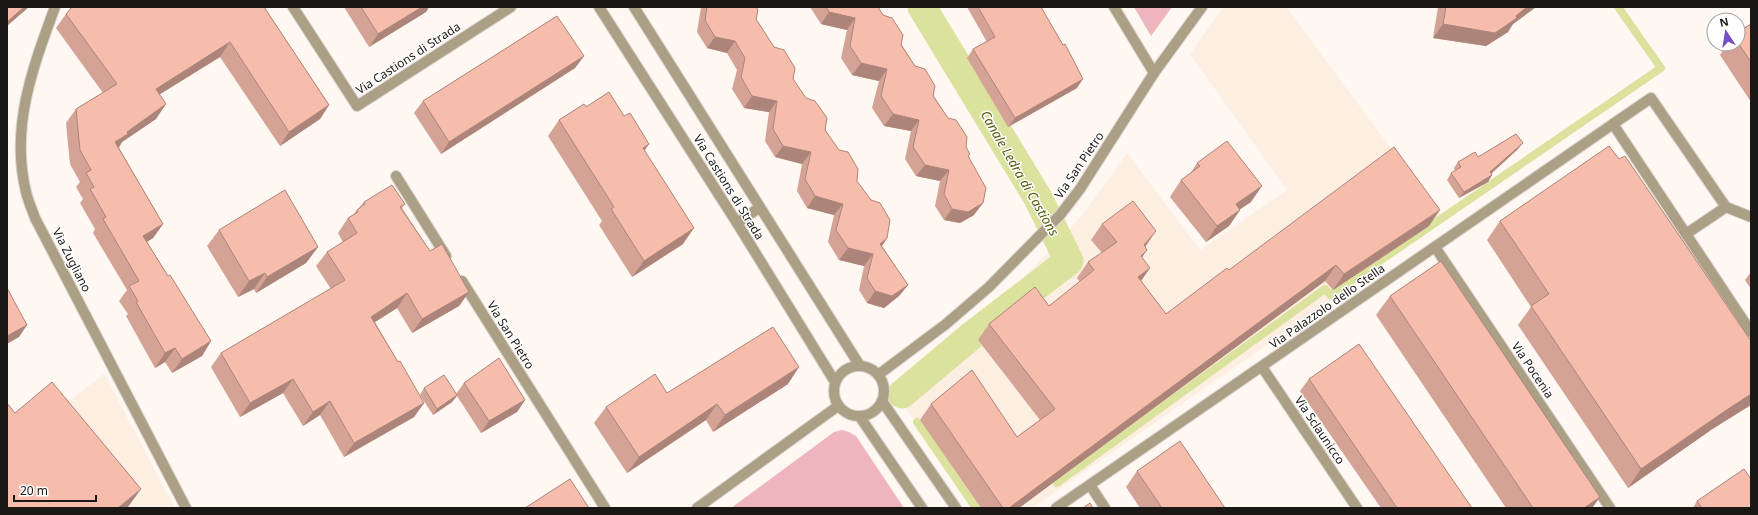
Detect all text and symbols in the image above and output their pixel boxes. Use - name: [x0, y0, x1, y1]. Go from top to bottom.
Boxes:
- north arrow: [1706, 12, 1746, 52]
- text: N: [1718, 13, 1730, 30]
- street label: Via Castions di Strada: [353, 18, 463, 98]
- water label: Canale Ledra di Castions: [977, 107, 1064, 239]
- street label: Via San Pietro: [1050, 128, 1108, 202]
- street label: Via Castions di Strada: [690, 131, 768, 243]
- street label: Via Zugliano: [49, 225, 95, 295]
- street label: Via Palazzolo dello Stella: [1266, 260, 1388, 352]
- street label: Via San Pietro: [483, 298, 539, 372]
- street label: Via Pocenia: [1508, 339, 1558, 401]
- street label: Via Sclaunicco: [1291, 392, 1349, 468]
- scale bar: [14, 477, 96, 503]
- text: 20 m: [20, 482, 48, 499]

